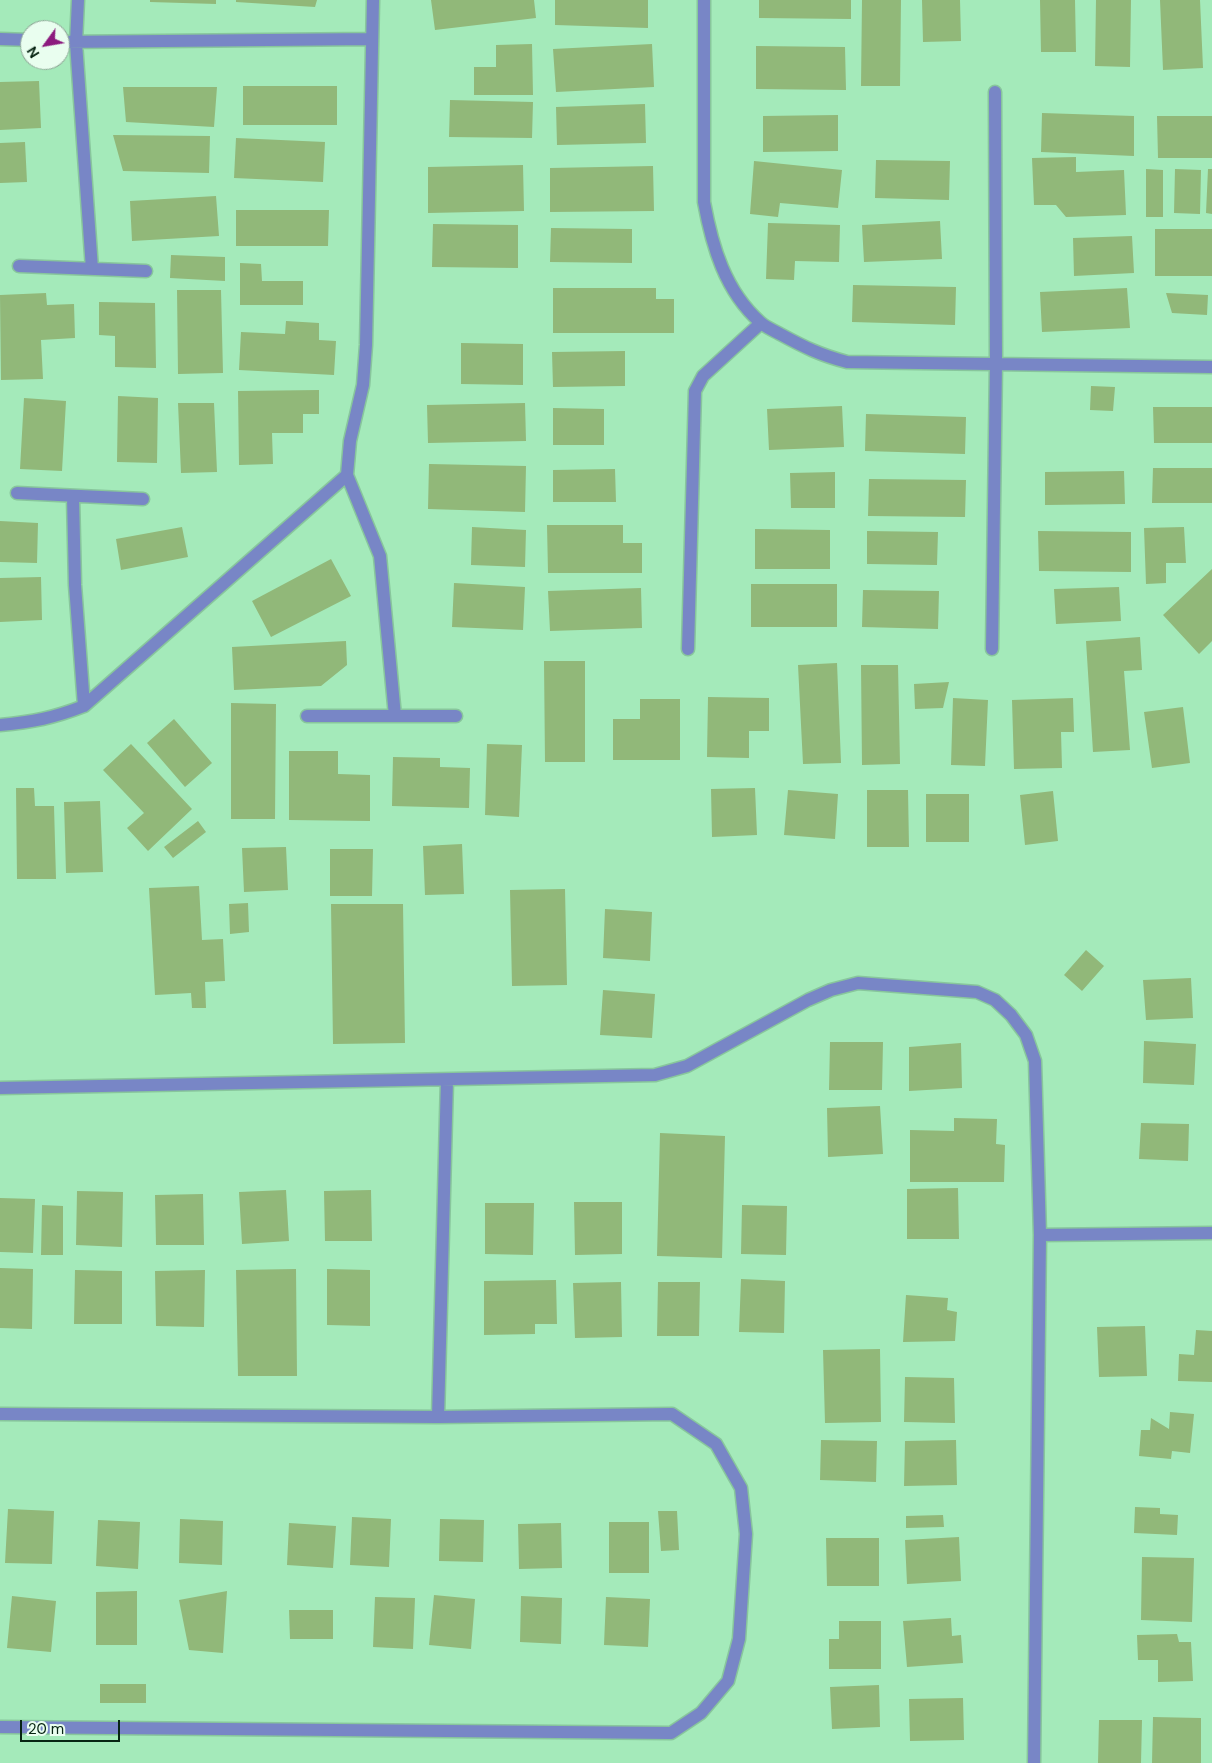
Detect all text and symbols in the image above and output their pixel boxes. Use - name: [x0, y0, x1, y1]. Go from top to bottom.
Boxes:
- north arrow: [20, 20, 70, 70]
- text: N: [23, 43, 43, 62]
- scale bar: [22, 1710, 122, 1742]
- text: 20 m: [28, 1719, 64, 1739]

